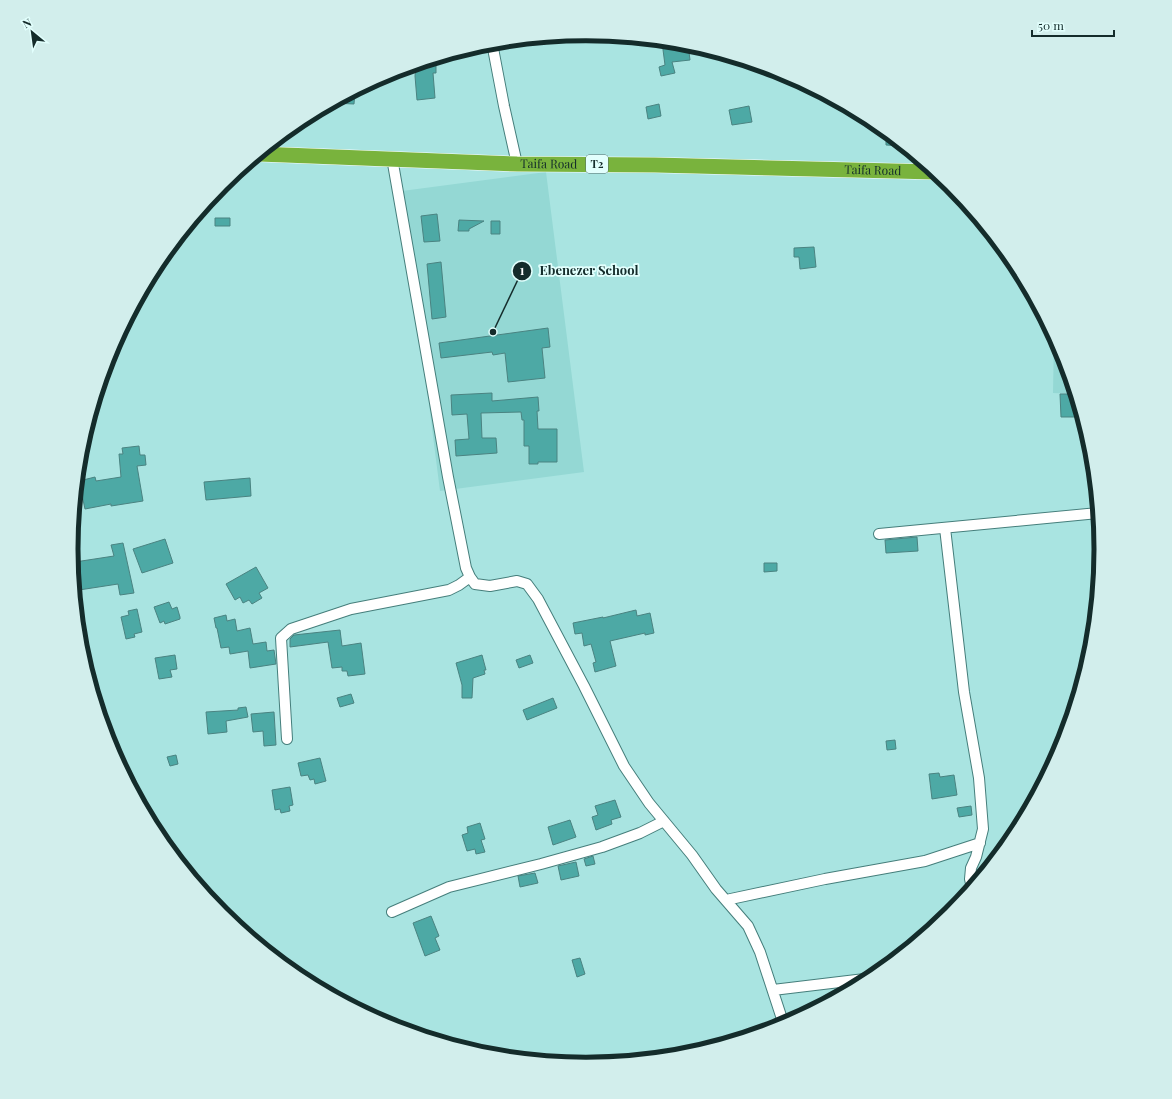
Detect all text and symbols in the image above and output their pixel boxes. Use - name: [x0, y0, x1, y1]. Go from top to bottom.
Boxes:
- north arrow: [12, 12, 52, 52]
- scale bar: [1032, 12, 1114, 38]
- text: N: [20, 14, 34, 31]
- text: 50 m: [1038, 17, 1064, 33]
- street label: Taifa Road: [520, 155, 577, 171]
- road number: T2: [586, 155, 608, 173]
- street label: Taifa Road: [844, 161, 901, 178]
- callout: Ebenezer School: [512, 258, 647, 283]
- text: Ebenezer School: [540, 261, 638, 278]
- text: 1: [520, 262, 525, 278]

